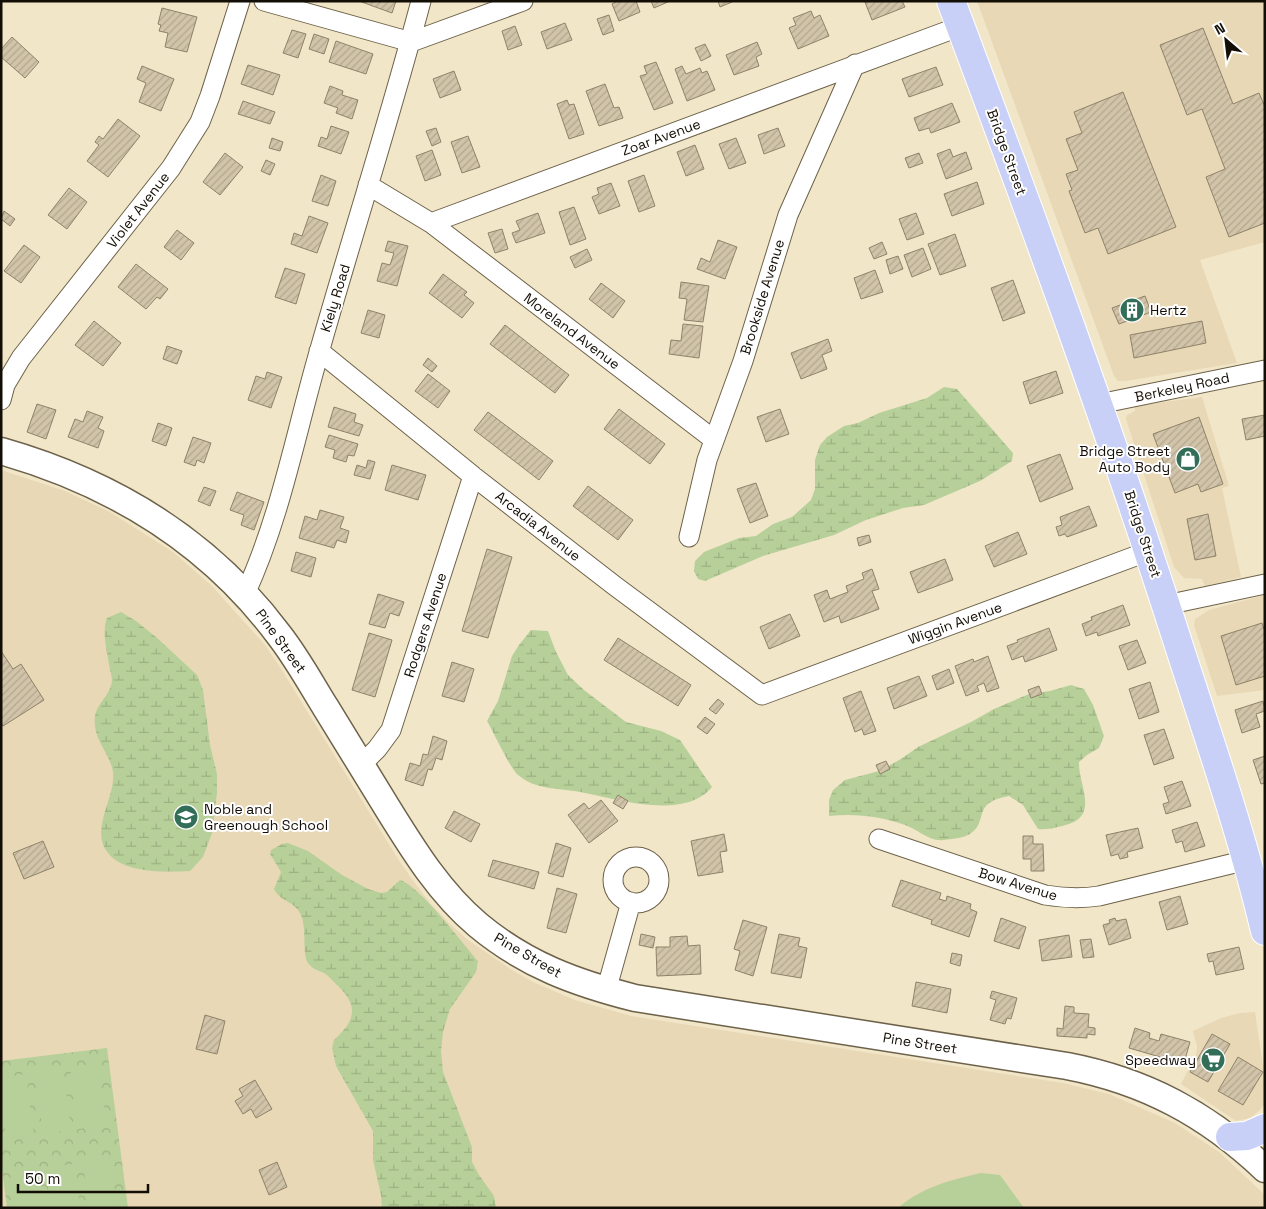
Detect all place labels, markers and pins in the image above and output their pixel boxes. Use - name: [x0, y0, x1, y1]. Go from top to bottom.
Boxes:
- building icon: Hertz: [1119, 297, 1145, 323]
- place label: Hertz: [1150, 301, 1186, 319]
- place label: Bridge Street Auto Body: [1079, 442, 1170, 476]
- shop icon: Bridge Street Auto Body: [1175, 446, 1201, 472]
- place label: Noble and Greenough School: [204, 800, 328, 834]
- school or university icon: Noble and Greenough School: [173, 804, 199, 830]
- supermarket icon: Speedway: [1200, 1047, 1226, 1073]
- place label: Speedway: [1125, 1051, 1196, 1069]

